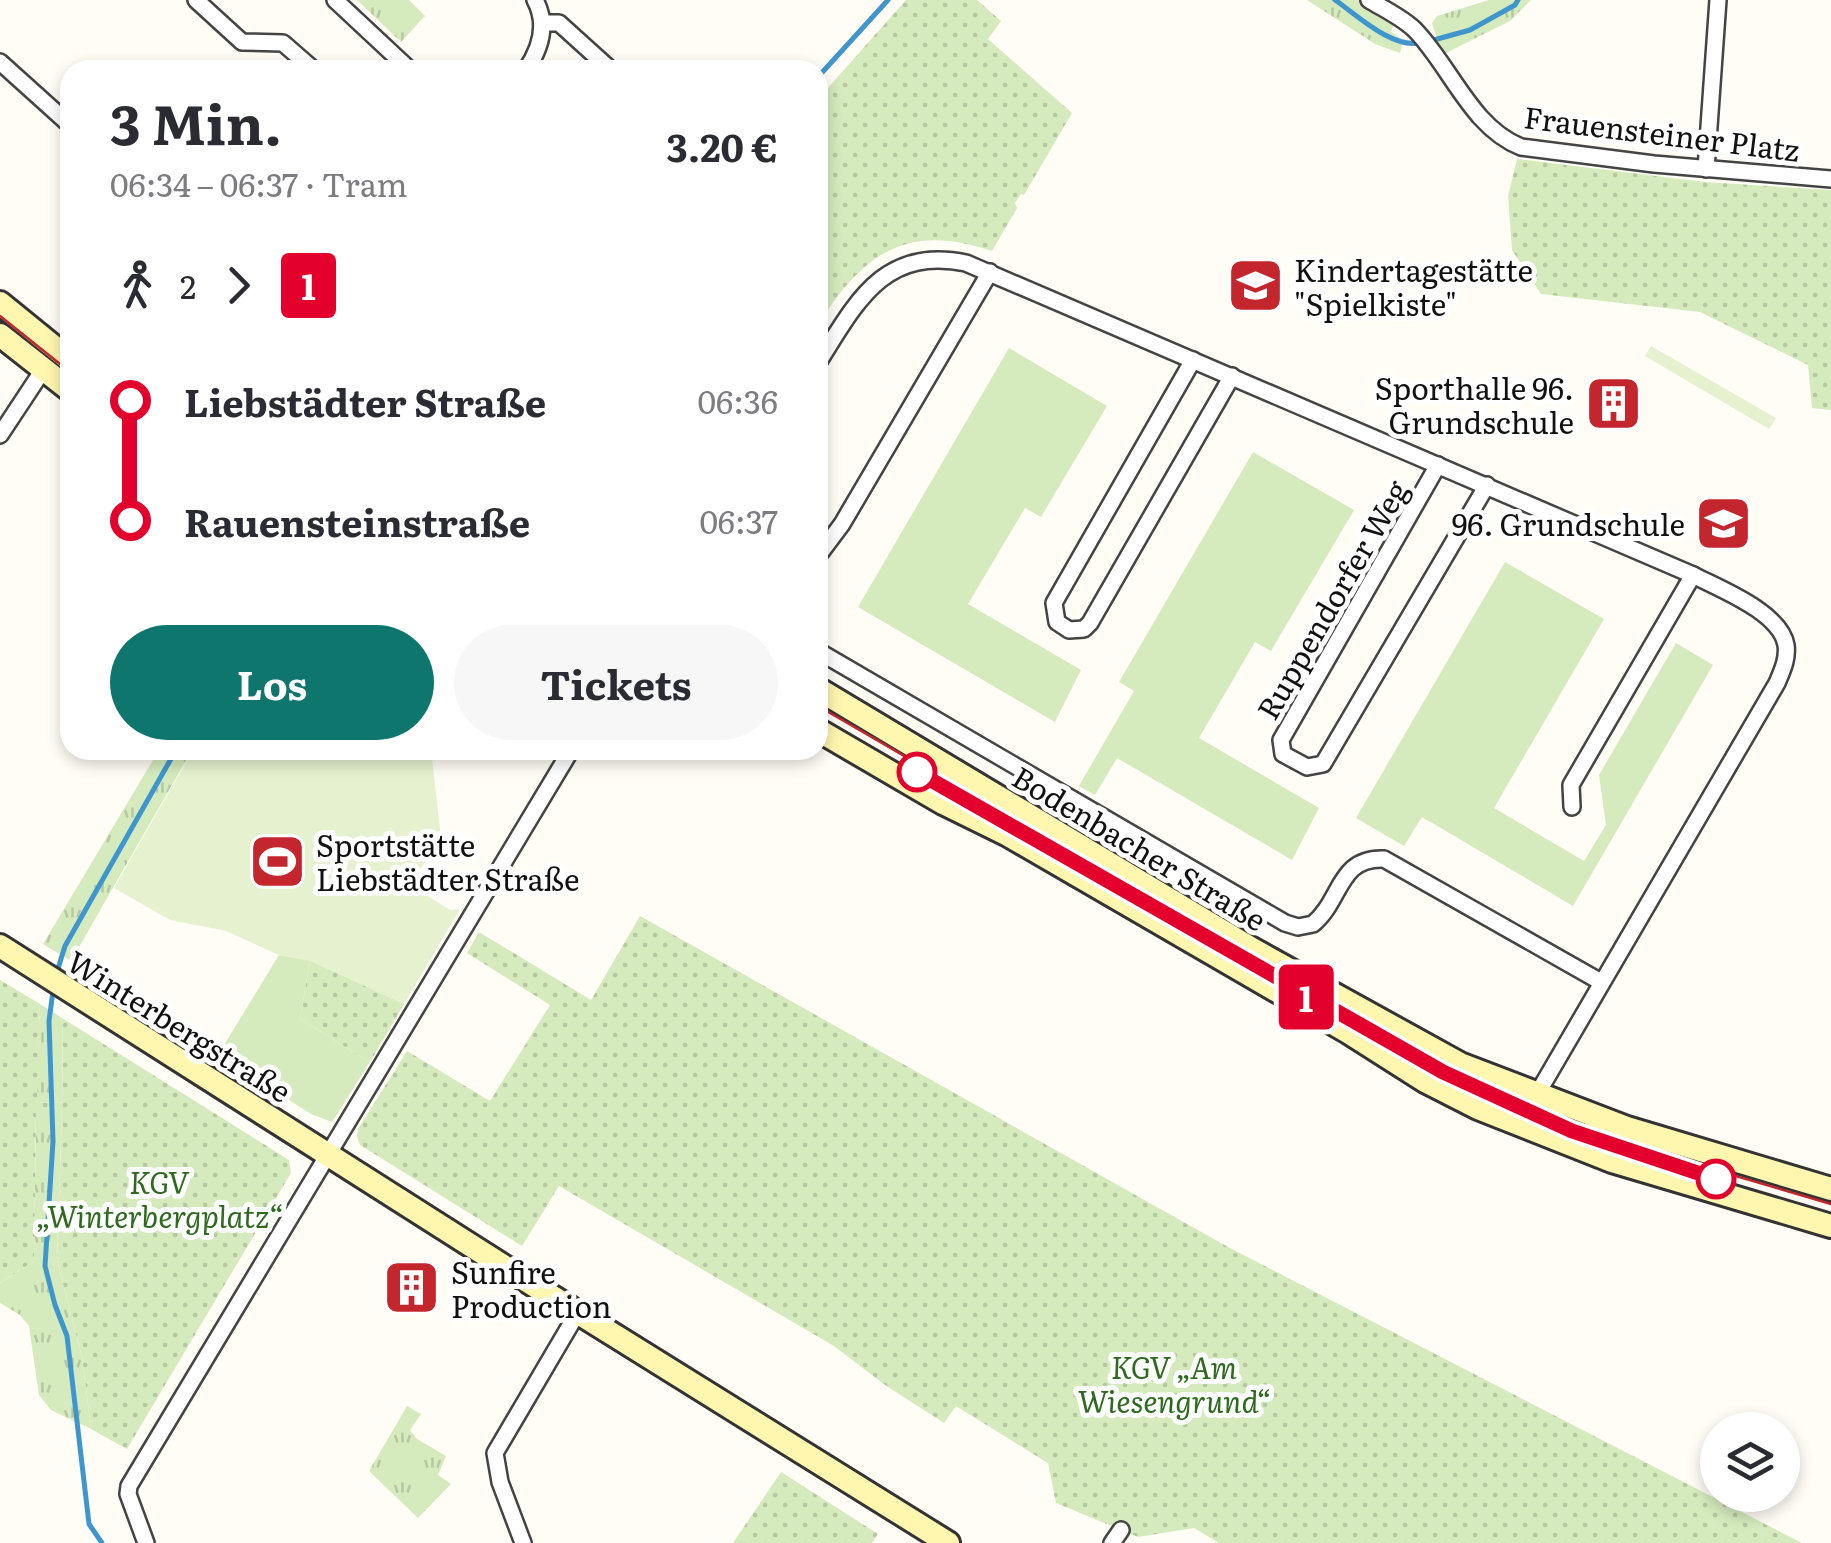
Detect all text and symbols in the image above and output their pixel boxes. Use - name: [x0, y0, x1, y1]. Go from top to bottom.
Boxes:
- text: 3 Min.: [110, 80, 282, 162]
- street label: Frauensteiner Platz: [1522, 93, 1802, 171]
- text: 3.20 €: [666, 117, 778, 174]
- text: 06:34 – 06:37 · Tram: [110, 159, 408, 207]
- place label: Kindertagestätte "Spielkiste": [1294, 247, 1533, 325]
- school or university icon: Kindertagestätte "Spielkiste": [1225, 256, 1285, 316]
- icon: walk: [110, 258, 165, 313]
- icon: forward: [211, 258, 266, 313]
- text: 1: [301, 259, 316, 311]
- text: 2: [180, 261, 196, 309]
- place label: Sporthalle 96. Grundschule: [1375, 365, 1574, 443]
- text: Liebstädter Straße: [184, 372, 546, 429]
- building icon: Sporthalle 96. Grundschule: [1583, 374, 1643, 434]
- text: 06:36: [697, 376, 778, 424]
- street label: Ruppendorfer Weg: [1245, 471, 1418, 727]
- text: Rauensteinstraße: [184, 492, 530, 549]
- school or university icon: 96. Grundschule: [1694, 493, 1754, 553]
- text: 06:37: [699, 496, 778, 544]
- place label: 96. Grundschule: [1452, 501, 1685, 545]
- button: Los: [110, 625, 434, 740]
- button: Tickets: [454, 625, 778, 740]
- unlabelled marker: [898, 753, 936, 791]
- street label: Bodenbacher Straße: [1005, 754, 1275, 940]
- place label: Sportstätte Liebstädter Straße: [316, 822, 579, 900]
- sports icon: Sportstätte Liebstädter Straße: [247, 831, 307, 891]
- street label: Winterbergstraße: [59, 938, 301, 1112]
- line badge: 1: [1274, 964, 1338, 1030]
- text: 1: [1299, 971, 1313, 1023]
- park label: KGV „Winterbergplatz“: [35, 1159, 283, 1237]
- unlabelled marker: [1697, 1160, 1735, 1198]
- place label: Sunfire Production: [451, 1249, 612, 1327]
- building icon: Sunfire Production: [382, 1258, 442, 1318]
- park label: KGV „Am Wiesengrund“: [1078, 1344, 1270, 1422]
- map controls: [1700, 1412, 1800, 1512]
- button: layers: [1700, 1412, 1800, 1512]

